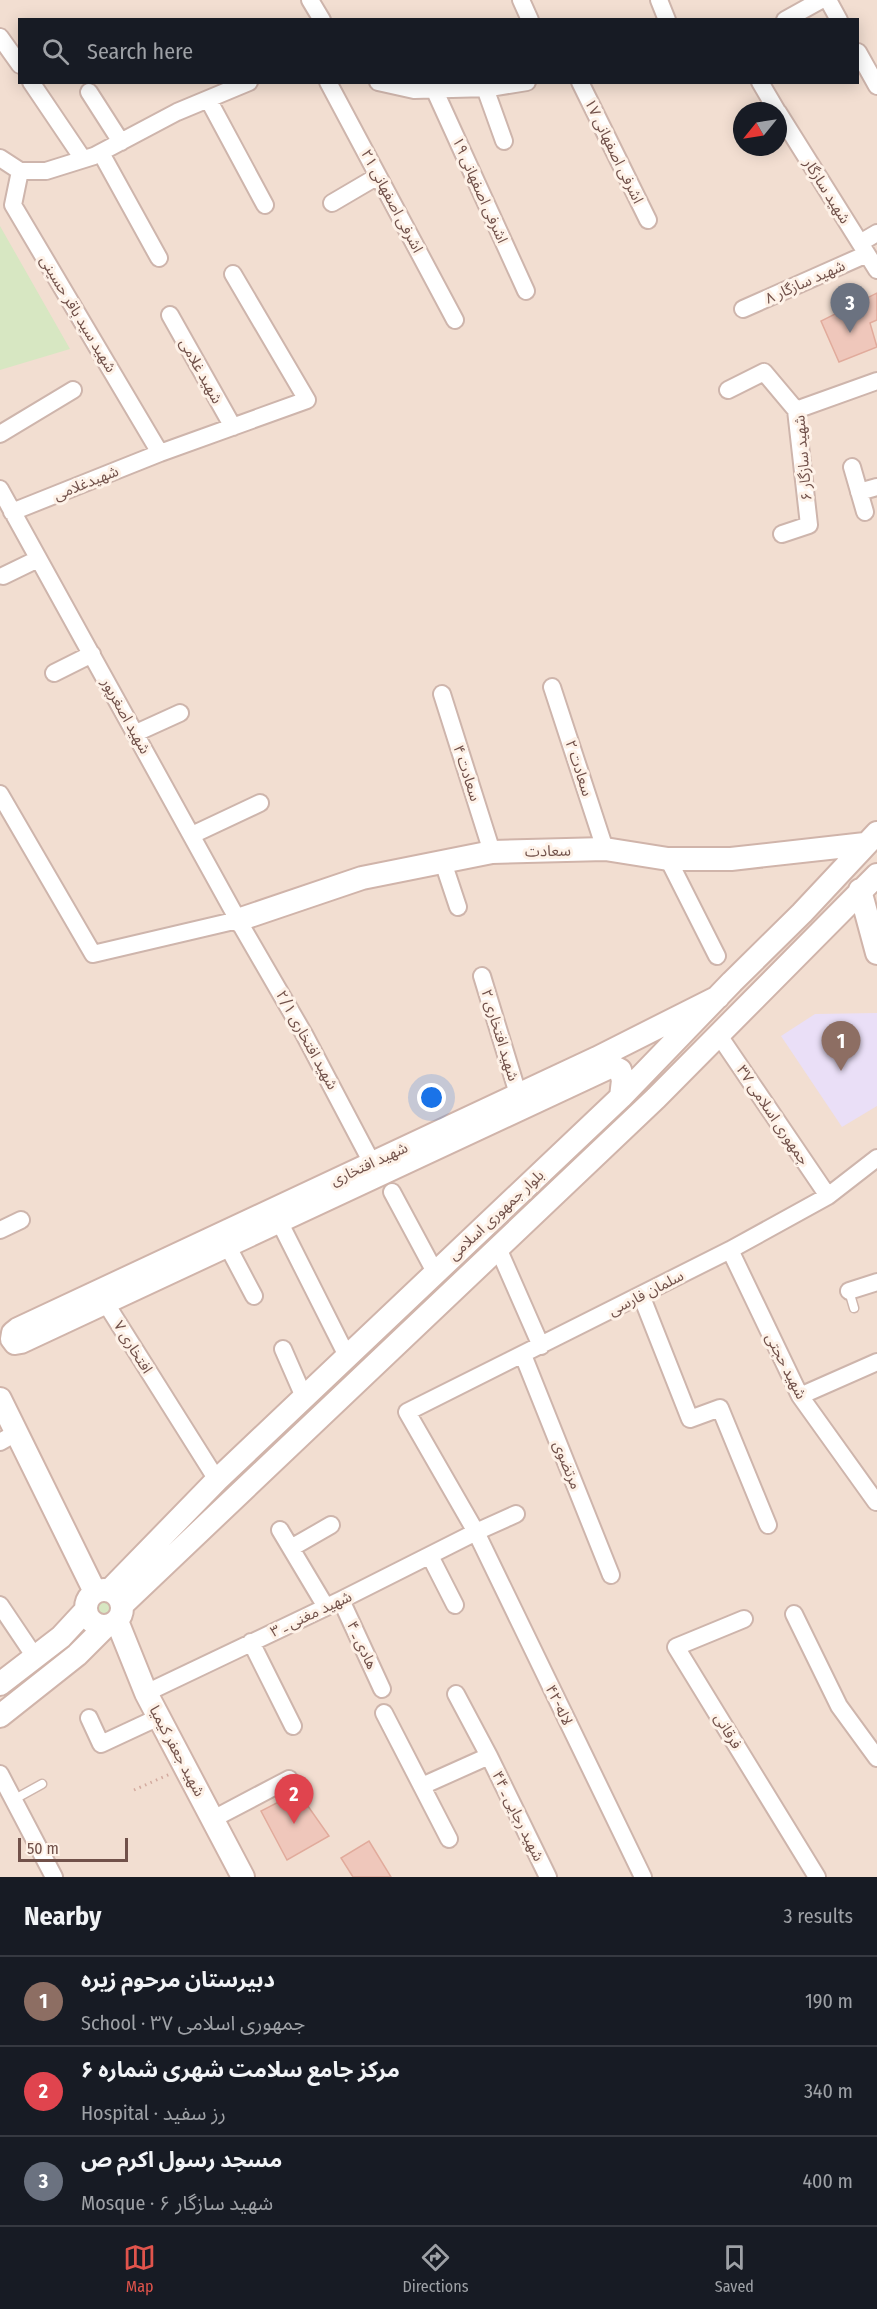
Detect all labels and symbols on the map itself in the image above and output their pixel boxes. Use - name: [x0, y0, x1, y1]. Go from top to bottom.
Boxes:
- street label: اشرفی اصفهانی ۱۷: [581, 96, 647, 206]
- north arrow: [733, 102, 787, 156]
- street label: اشرفی اصفهانی ۱۹: [449, 134, 511, 246]
- street label: اشرفی اصفهانی ۲۱: [357, 146, 427, 256]
- street label: شهید سازگار: [799, 154, 854, 227]
- street label: شهید سید باقر حسینی: [36, 252, 120, 376]
- street label: شهید سازگار ۸: [762, 256, 848, 308]
- pin: 3: [830, 284, 870, 333]
- street label: شهید غلامی: [176, 335, 226, 407]
- street label: شهید سازگار ۶: [790, 414, 816, 501]
- street label: شهیدغلامی: [51, 462, 121, 504]
- street label: شهید اصغرپور: [96, 674, 154, 758]
- street label: سعادت ۲: [561, 738, 597, 799]
- street label: سعادت ۴: [449, 743, 485, 804]
- street label: سعادت: [525, 842, 571, 860]
- street label: شهید افتخاری ۲/۱: [272, 987, 342, 1093]
- street label: شهید افتخاری ۲: [477, 987, 523, 1083]
- pin: 1: [822, 1022, 860, 1071]
- street label: جمهوری اسلامی ۳۷: [733, 1062, 813, 1168]
- your location: [417, 1083, 446, 1112]
- street label: شهید افتخاری: [328, 1138, 411, 1190]
- street label: بلوار جمهوری اسلامی: [444, 1166, 548, 1264]
- street label: سلمان فارسی: [605, 1266, 687, 1320]
- street label: افتخاری ۷: [110, 1317, 156, 1377]
- street label: شهید حجتی: [762, 1330, 810, 1402]
- street label: مرتضوی: [549, 1438, 585, 1492]
- street label: شهید مغنی ـ ۳: [267, 1587, 355, 1641]
- street label: هادی ـ ۴: [343, 1618, 381, 1672]
- street label: لاله-۴۲: [542, 1682, 576, 1728]
- street label: شهید جعفر کیمیا: [145, 1702, 209, 1800]
- street label: فرقانی: [710, 1710, 746, 1752]
- street label: شهید رجایی ـ ۴۴: [488, 1768, 548, 1864]
- pin: 2: [274, 1774, 314, 1824]
- scale bar: [18, 1835, 128, 1862]

